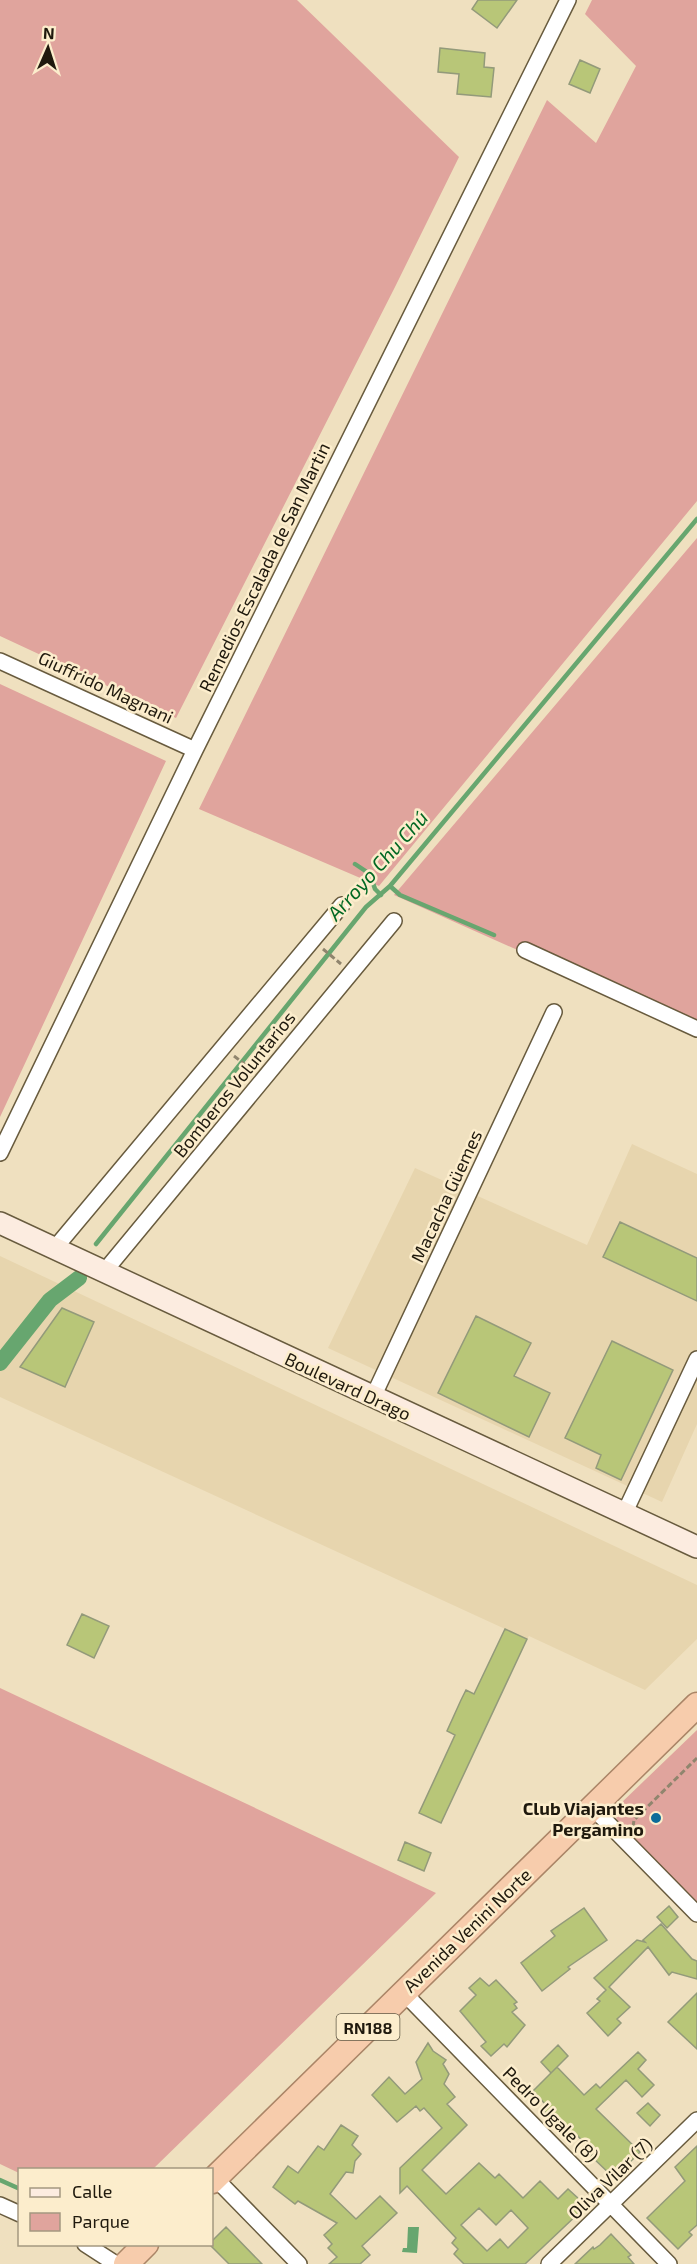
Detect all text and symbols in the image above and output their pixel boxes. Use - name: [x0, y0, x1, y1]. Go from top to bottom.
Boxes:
- north arrow: [18, 18, 78, 78]
- text: N: [43, 23, 55, 42]
- street label: Remedios Escalada de San Martin: [194, 439, 334, 695]
- street label: Giuffrido Magnani: [35, 646, 177, 728]
- water label: Arroyo Chu Chú: [321, 805, 433, 926]
- street label: Bomberos Voluntarios: [168, 1007, 300, 1161]
- street label: Macacha Güemes: [406, 1126, 486, 1266]
- street label: Boulevard Drago: [281, 1347, 415, 1425]
- place label: Club Viajantes Pergamino: [523, 1797, 644, 1840]
- marker: Club Viajantes Pergamino: [649, 1811, 663, 1825]
- street label: Avenida Venini Norte: [399, 1863, 535, 1997]
- road number: RN188: [336, 2014, 400, 2040]
- street label: Pedro Ugale (8): [499, 2062, 603, 2166]
- street label: Oliva Vilar (7): [563, 2132, 657, 2224]
- legend: [18, 2168, 213, 2246]
- text: Calle: [72, 2180, 113, 2202]
- text: Parque: [72, 2210, 130, 2232]

